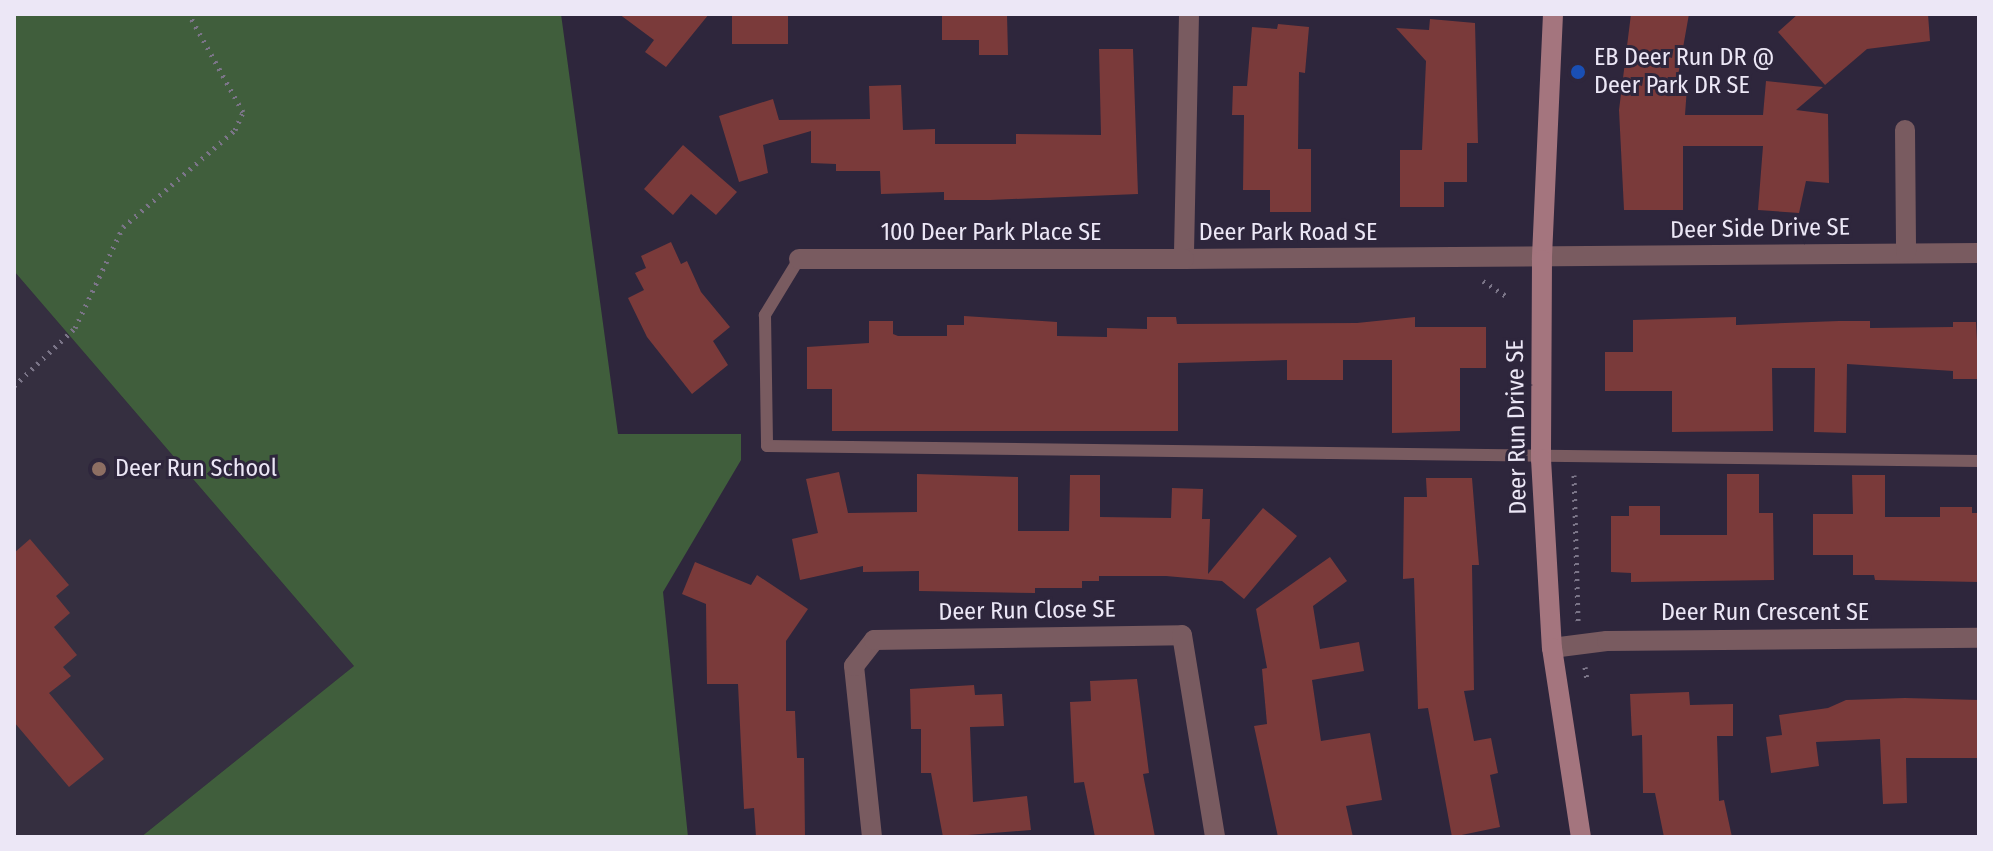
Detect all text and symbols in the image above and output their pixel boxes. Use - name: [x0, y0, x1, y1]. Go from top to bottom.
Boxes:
- place label: EB Deer Run DR @ Deer Park DR SE: [1594, 44, 1774, 100]
- marker: EB Deer Run DR @ Deer Park DR SE: [1569, 63, 1587, 81]
- street label: Deer Side Drive SE: [1670, 213, 1850, 245]
- street label: 100 Deer Park Place SE: [881, 219, 1101, 247]
- street label: Deer Park Road SE: [1199, 219, 1377, 247]
- street label: Deer Run Drive SE: [1501, 339, 1533, 515]
- place label: Deer Run School: [115, 455, 277, 483]
- marker: Deer Run School: [90, 460, 108, 478]
- street label: Deer Run Close SE: [938, 595, 1116, 627]
- street label: Deer Run Crescent SE: [1661, 599, 1869, 627]

